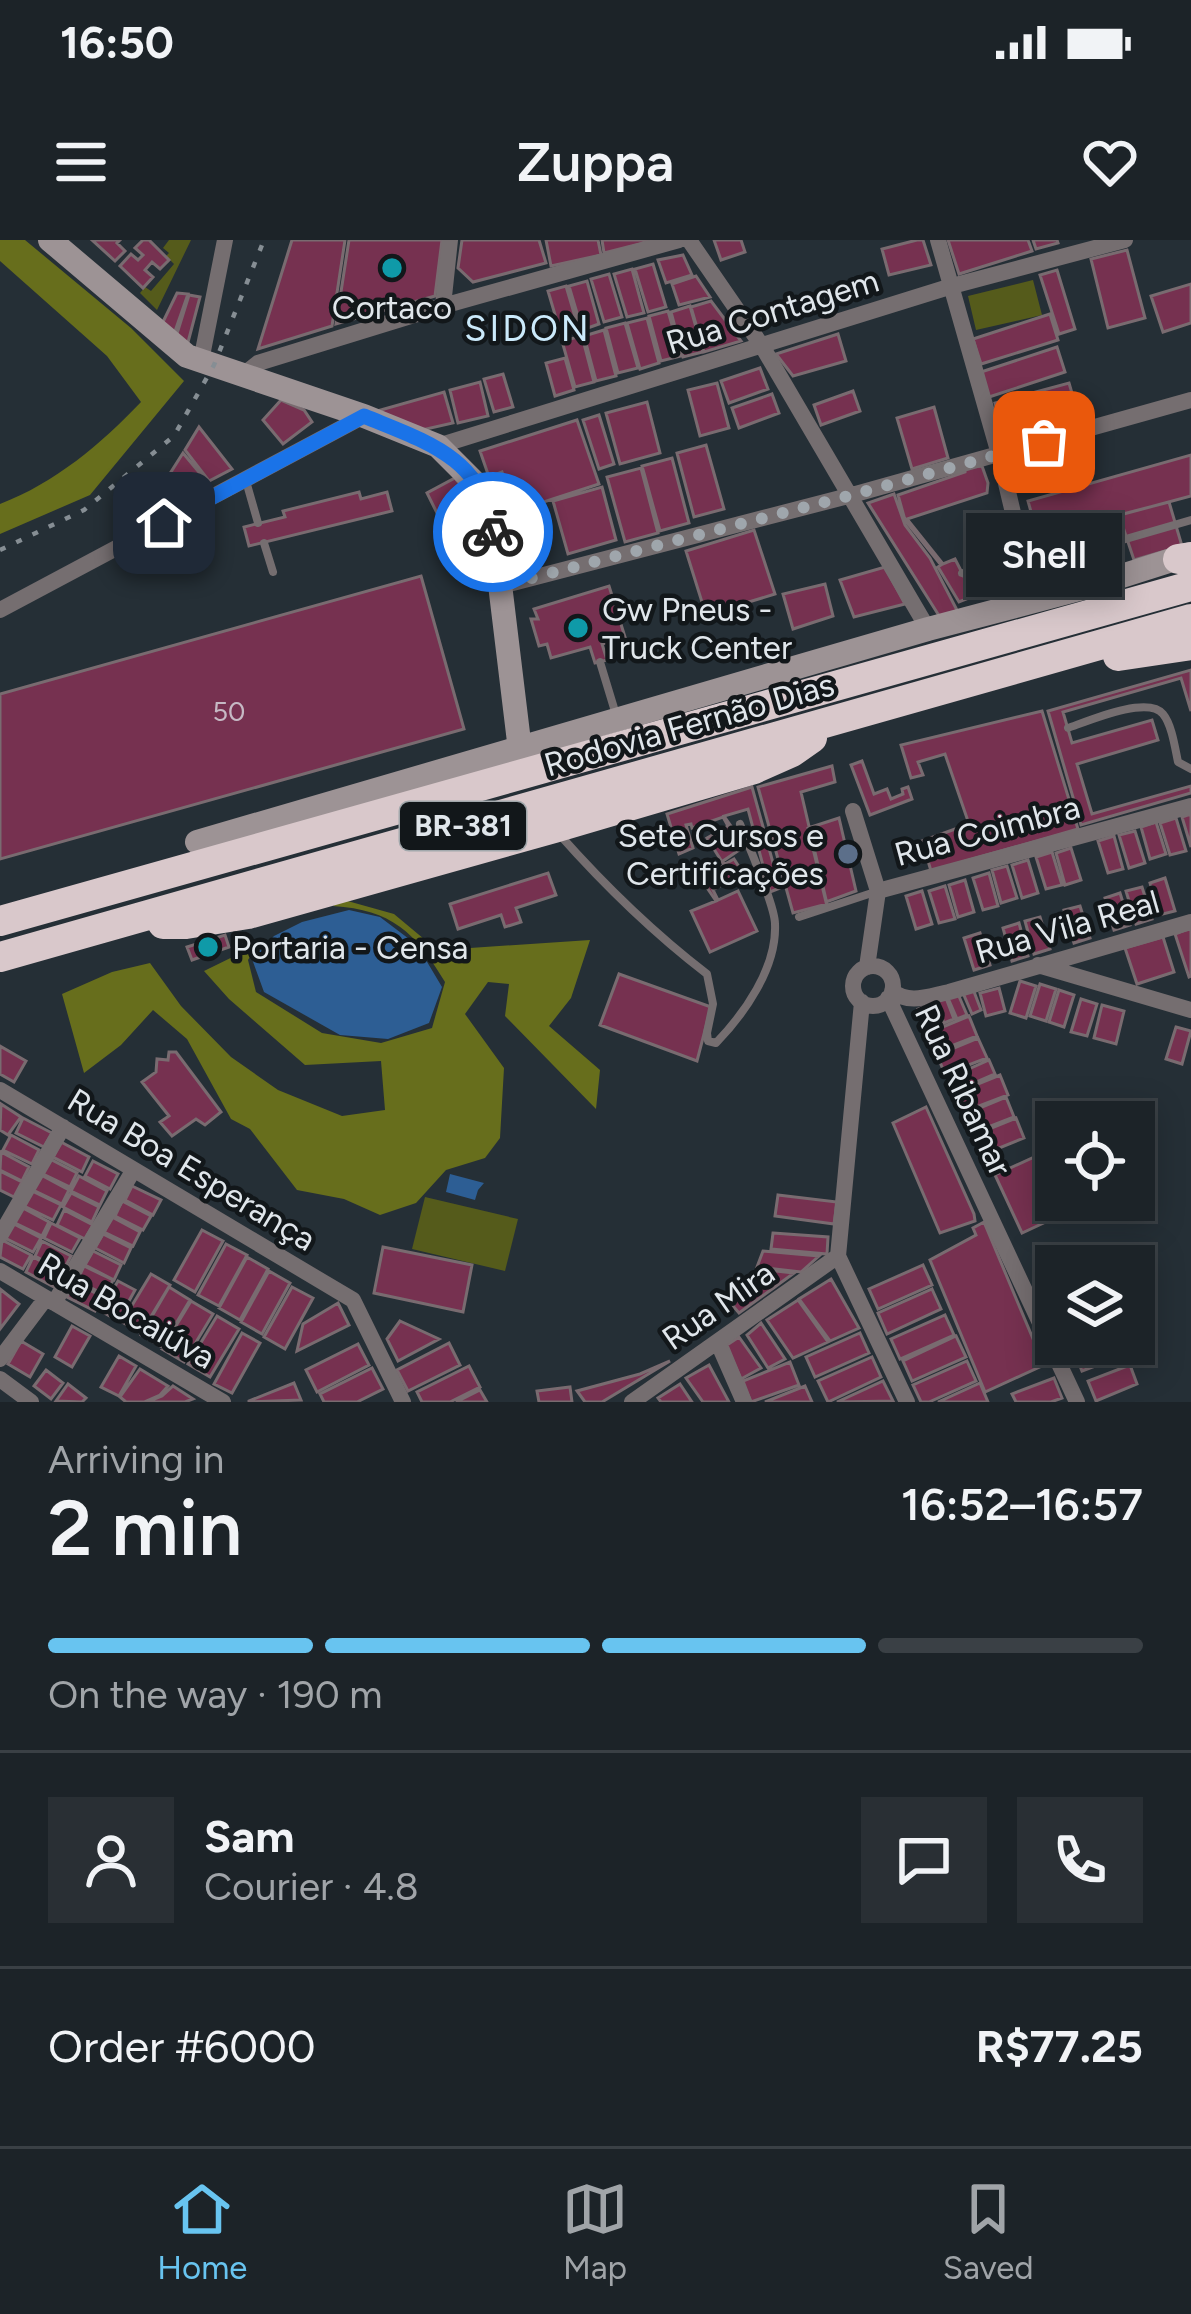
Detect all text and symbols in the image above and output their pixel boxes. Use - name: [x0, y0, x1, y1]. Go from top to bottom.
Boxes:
- text: 16:50: [60, 15, 174, 69]
- icon: menu: [48, 129, 114, 195]
- icon: heart: [1077, 129, 1143, 195]
- text: Zuppa: [517, 130, 674, 195]
- marker: Cortaco: [379, 255, 405, 281]
- street label: Rua Contagem: [661, 261, 883, 362]
- place label: Cortaco: [332, 288, 452, 327]
- district label: SIDON: [464, 307, 592, 350]
- pin: [993, 391, 1095, 493]
- icon: bag: [1011, 409, 1077, 475]
- pin: [113, 472, 215, 574]
- courier: [433, 472, 553, 592]
- icon: home: [131, 490, 197, 556]
- icon: bike: [460, 499, 526, 565]
- callout: Shell: [966, 514, 1122, 598]
- text: Shell: [1001, 531, 1087, 578]
- place label: Gw Pneus - Truck Center: [602, 590, 792, 667]
- marker: Gw Pneus - Truck Center: [565, 615, 591, 641]
- street label: Rodovia Fernão Dias: [540, 664, 839, 785]
- house number: 50: [213, 695, 245, 728]
- street label: Rua Coimbra: [890, 787, 1084, 874]
- road number: BR-381: [400, 802, 526, 850]
- place label: Sete Cursos e Certificações: [618, 816, 824, 893]
- marker: Sete Cursos e Certificações: [835, 841, 861, 867]
- street label: Rua Vila Real: [971, 882, 1164, 971]
- place label: Portaria - Censa: [232, 928, 468, 967]
- marker: Portaria - Censa: [195, 934, 221, 960]
- street label: Rua Ribamar: [907, 998, 1020, 1182]
- street label: Rua Boa Esperança: [61, 1080, 323, 1259]
- map controls: [1035, 1101, 1155, 1365]
- button: locate: [1035, 1101, 1155, 1221]
- street label: Rua Bocaiúva: [31, 1244, 222, 1377]
- button: layers: [1035, 1245, 1155, 1365]
- street label: Rua Mira: [655, 1253, 782, 1358]
- text: Arriving in: [48, 1436, 224, 1483]
- text: 16:52–16:57: [901, 1477, 1143, 1531]
- text: 2 min: [48, 1481, 242, 1575]
- text: On the way · 190 m: [48, 1671, 383, 1718]
- button: person: [48, 1797, 174, 1923]
- button: chat: [861, 1797, 987, 1923]
- button: phone: [1017, 1797, 1143, 1923]
- text: Sam: [204, 1809, 295, 1863]
- text: Courier · 4.8: [204, 1863, 419, 1910]
- text: Order #6000: [48, 2019, 316, 2073]
- text: R$77.25: [976, 2019, 1143, 2073]
- tab: Home: [157, 2176, 247, 2287]
- tab: Map: [562, 2176, 628, 2287]
- tab: Saved: [943, 2176, 1034, 2287]

